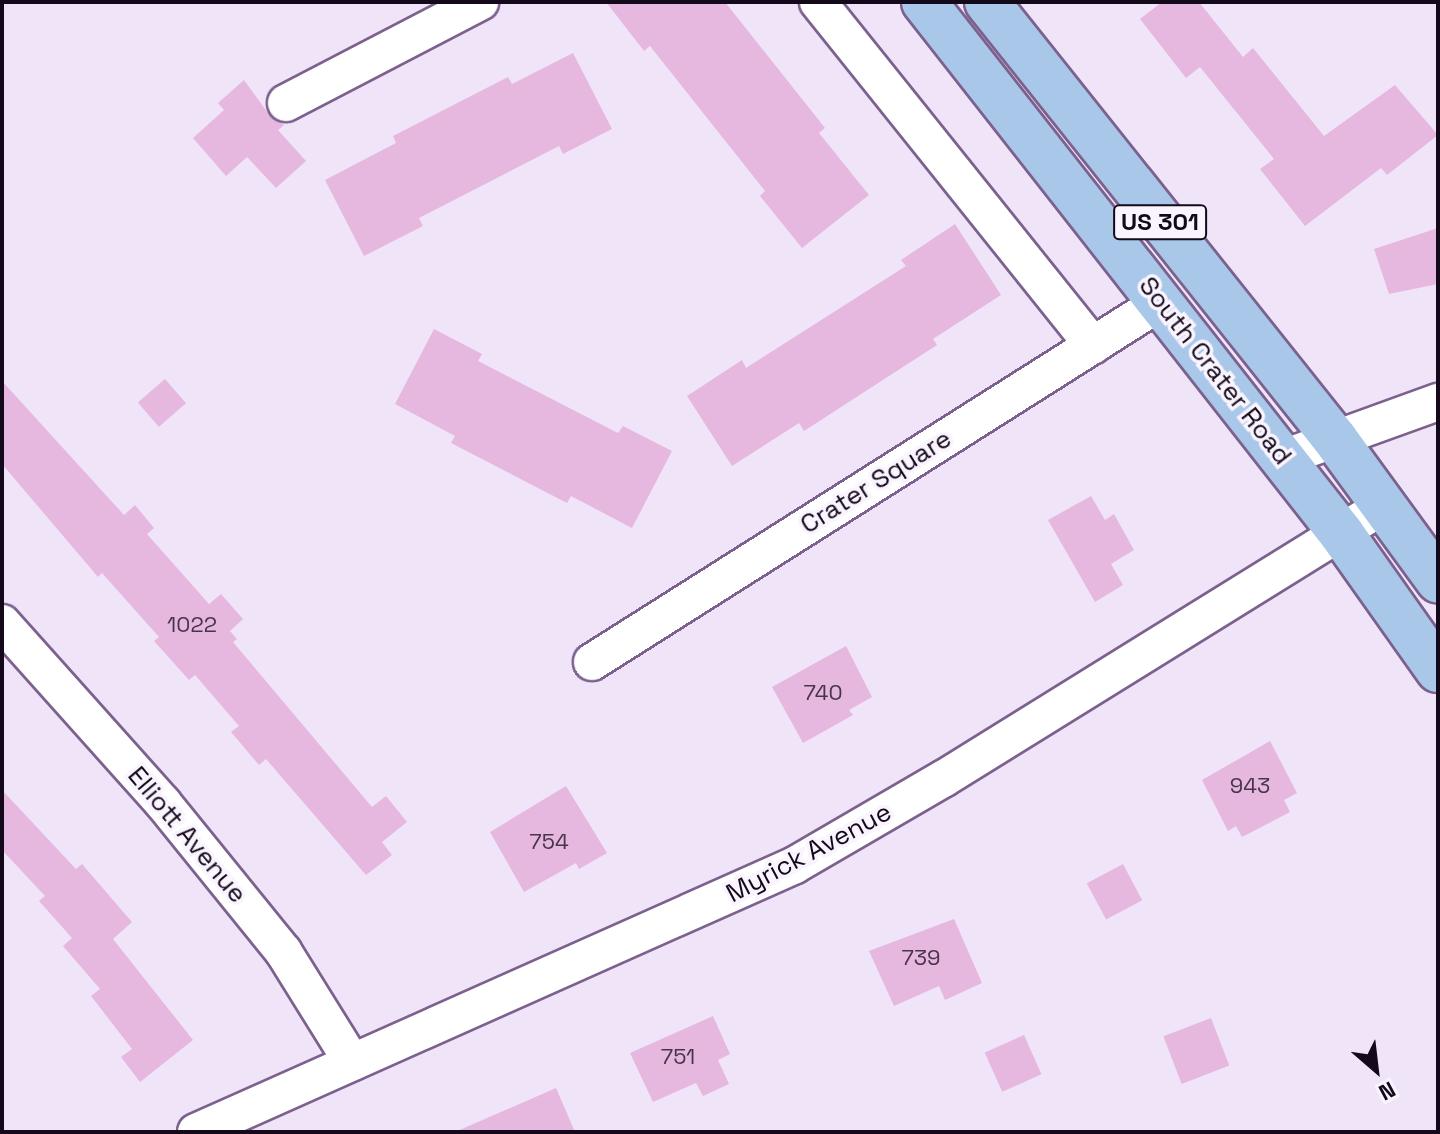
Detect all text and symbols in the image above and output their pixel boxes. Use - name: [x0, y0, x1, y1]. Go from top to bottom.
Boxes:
- road number: US 301: [1112, 202, 1208, 242]
- street label: South Crater Road: [1132, 271, 1298, 471]
- street label: Crater Square: [795, 423, 957, 541]
- house number: 1022: [167, 612, 217, 638]
- house number: 740: [804, 680, 842, 706]
- street label: Elliott Avenue: [121, 760, 253, 910]
- house number: 943: [1230, 773, 1270, 799]
- street label: Myrick Avenue: [721, 796, 897, 910]
- house number: 754: [529, 829, 569, 855]
- house number: 739: [901, 945, 941, 971]
- north arrow: [1336, 1030, 1416, 1110]
- house number: 751: [661, 1044, 695, 1070]
- text: N: [1374, 1075, 1400, 1107]

